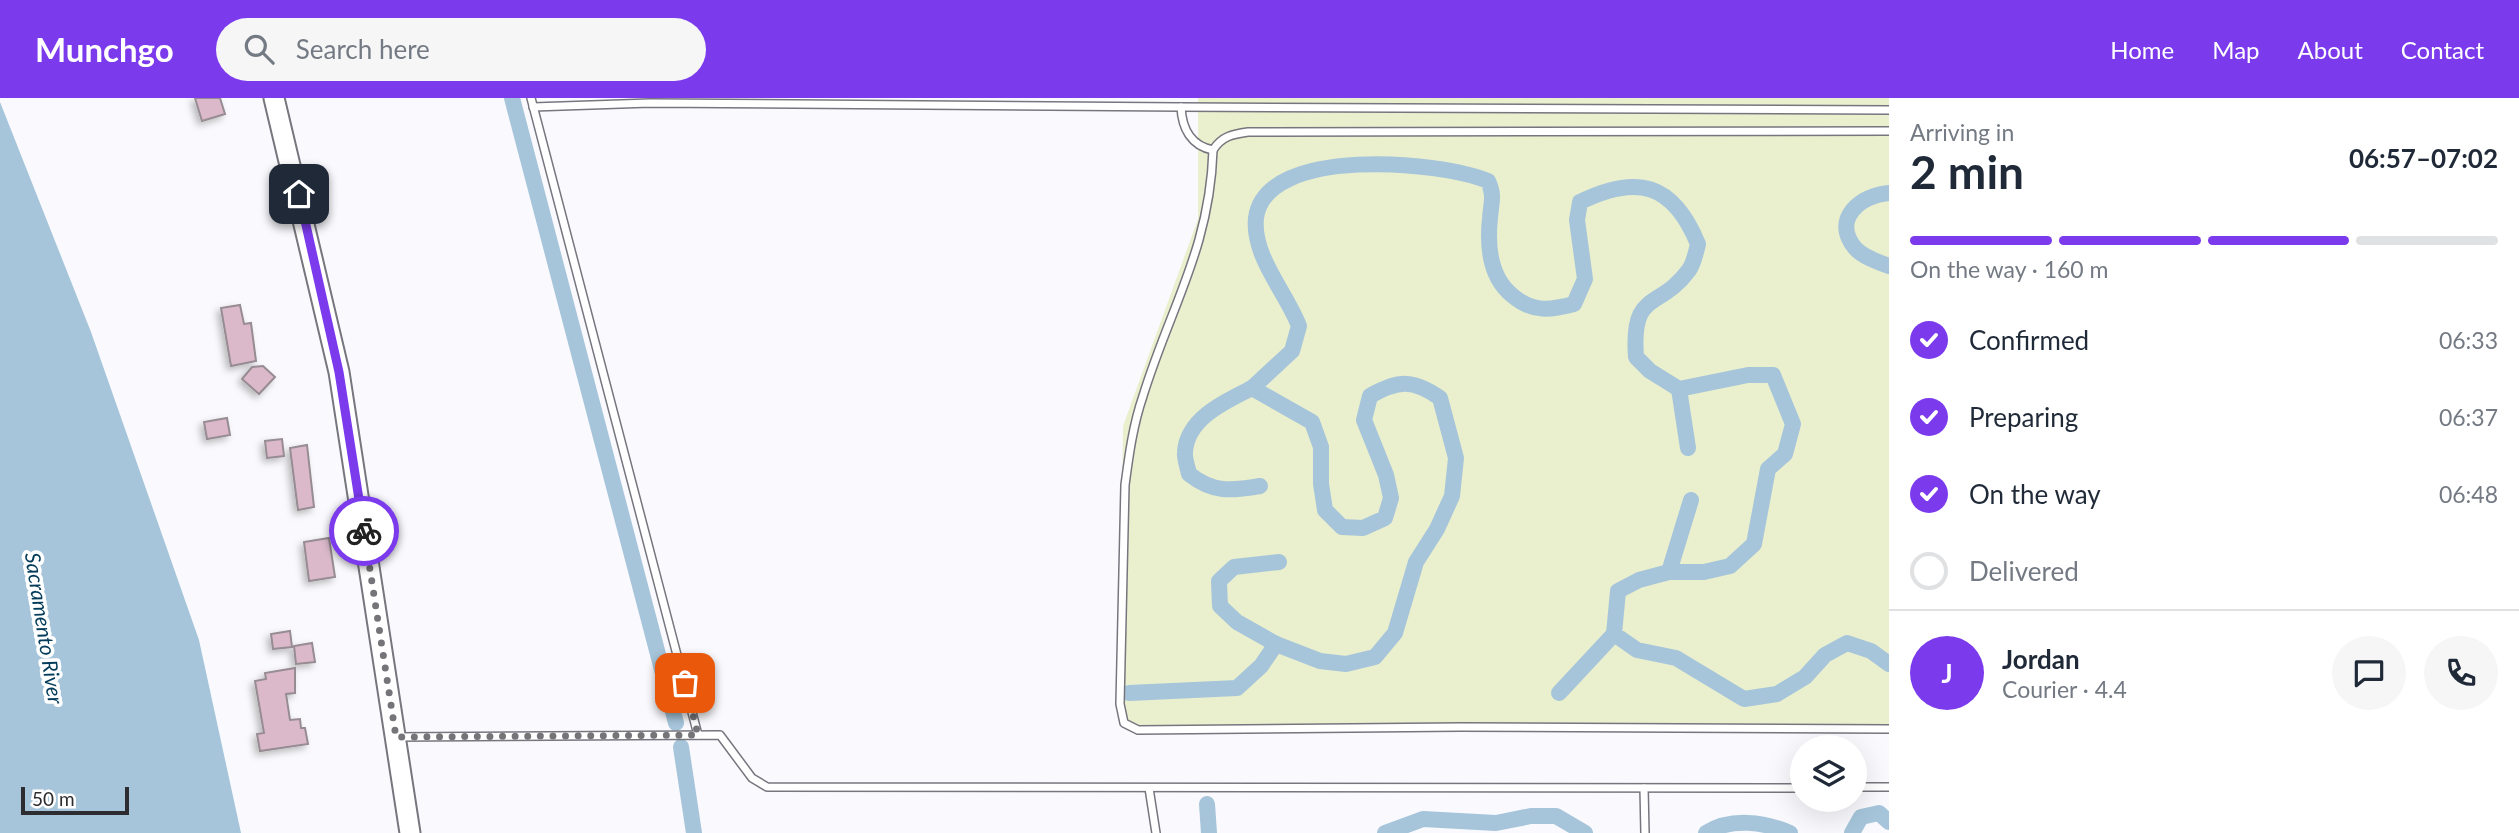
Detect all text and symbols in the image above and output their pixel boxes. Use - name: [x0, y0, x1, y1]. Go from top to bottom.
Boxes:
- search box: [216, 18, 706, 81]
- text: Munchgo: [35, 29, 174, 69]
- icon: search: [240, 30, 278, 68]
- text: Search here: [296, 33, 430, 65]
- text: Home: [2110, 35, 2174, 64]
- text: Map: [2212, 35, 2260, 64]
- text: About: [2298, 35, 2363, 64]
- text: Contact: [2401, 35, 2484, 64]
- text: Arriving in: [1910, 118, 2014, 146]
- text: 06:57–07:02: [2349, 142, 2498, 174]
- text: 2 min: [1910, 144, 2024, 199]
- pin: [269, 164, 329, 224]
- icon: home: [280, 175, 318, 213]
- text: On the way · 160 m: [1910, 255, 2109, 283]
- icon: check: [1910, 321, 1948, 359]
- text: Confirmed: [1969, 324, 2089, 356]
- text: 06:33: [2439, 326, 2498, 354]
- icon: check: [1910, 398, 1948, 436]
- text: Preparing: [1969, 401, 2078, 433]
- text: 06:37: [2439, 403, 2498, 431]
- icon: check: [1910, 475, 1948, 513]
- text: On the way: [1969, 478, 2101, 510]
- text: 06:48: [2439, 480, 2498, 508]
- courier: [329, 496, 399, 566]
- icon: bike: [345, 512, 383, 550]
- water label: Sacramento River: [21, 551, 69, 706]
- text: Delivered: [1969, 555, 2079, 587]
- button: chat: [2332, 636, 2406, 710]
- button: phone: [2424, 636, 2498, 710]
- text: Jordan: [2002, 643, 2080, 675]
- pin: [655, 653, 715, 713]
- text: J: [1941, 657, 1953, 689]
- icon: bag: [666, 664, 704, 702]
- text: Courier · 4.4: [2002, 675, 2127, 703]
- map controls: [1790, 735, 1867, 812]
- button: layers: [1790, 735, 1867, 812]
- scale bar: [21, 784, 130, 816]
- text: 50 m: [32, 787, 75, 810]

